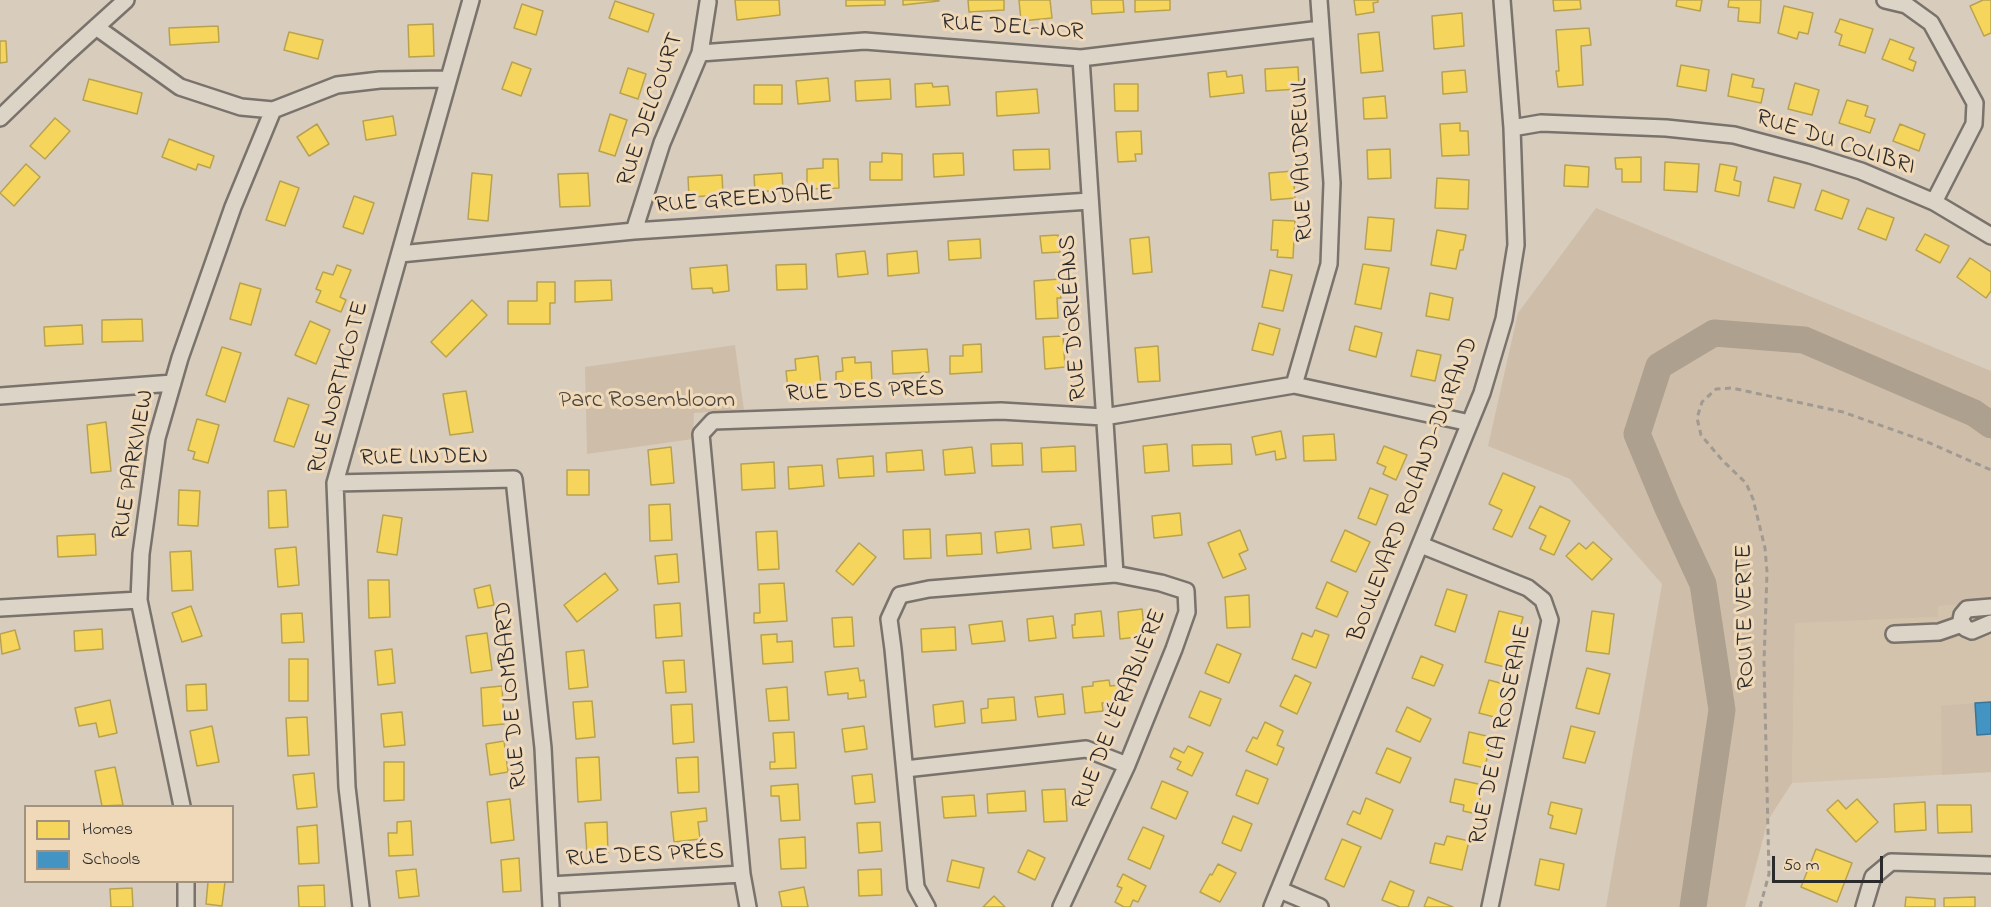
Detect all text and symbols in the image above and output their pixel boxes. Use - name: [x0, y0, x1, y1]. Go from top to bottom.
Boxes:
- street label: RUE DEL-NOR: [940, 10, 1084, 48]
- street label: RUE DELCOURT: [612, 29, 692, 191]
- street label: RUE VAUDREUIL: [1287, 78, 1321, 242]
- street label: RUE DU COLIBRI: [1752, 105, 1918, 183]
- street label: RUE GREENDALE: [654, 180, 834, 222]
- street label: RUE D'ORLÉANS: [1055, 234, 1095, 402]
- street label: RUE NORTHCOTE: [303, 299, 377, 477]
- street label: BOULEVARD ROLAND-DURAND: [1344, 334, 1486, 646]
- street label: RUE DES PRÉS: [785, 376, 945, 410]
- street label: RUE PARKVIEW: [108, 388, 162, 542]
- park label: Parc Rosembloom: [559, 388, 735, 416]
- street label: RUE LINDEN: [360, 443, 488, 475]
- street label: ROUTE VERTE: [1731, 544, 1763, 690]
- street label: RUE DE LOMBARD: [490, 600, 536, 790]
- street label: RUE DE L'ÉRABLIÈRE: [1068, 605, 1174, 815]
- street label: RUE DE LA ROSERAIE: [1465, 622, 1539, 848]
- legend: [24, 805, 234, 883]
- text: Homes: [82, 817, 133, 843]
- street label: RUE DES PRÉS: [565, 838, 725, 876]
- scale bar: [1775, 844, 1886, 882]
- text: Schools: [82, 847, 140, 873]
- text: 50 m: [1783, 853, 1820, 879]

